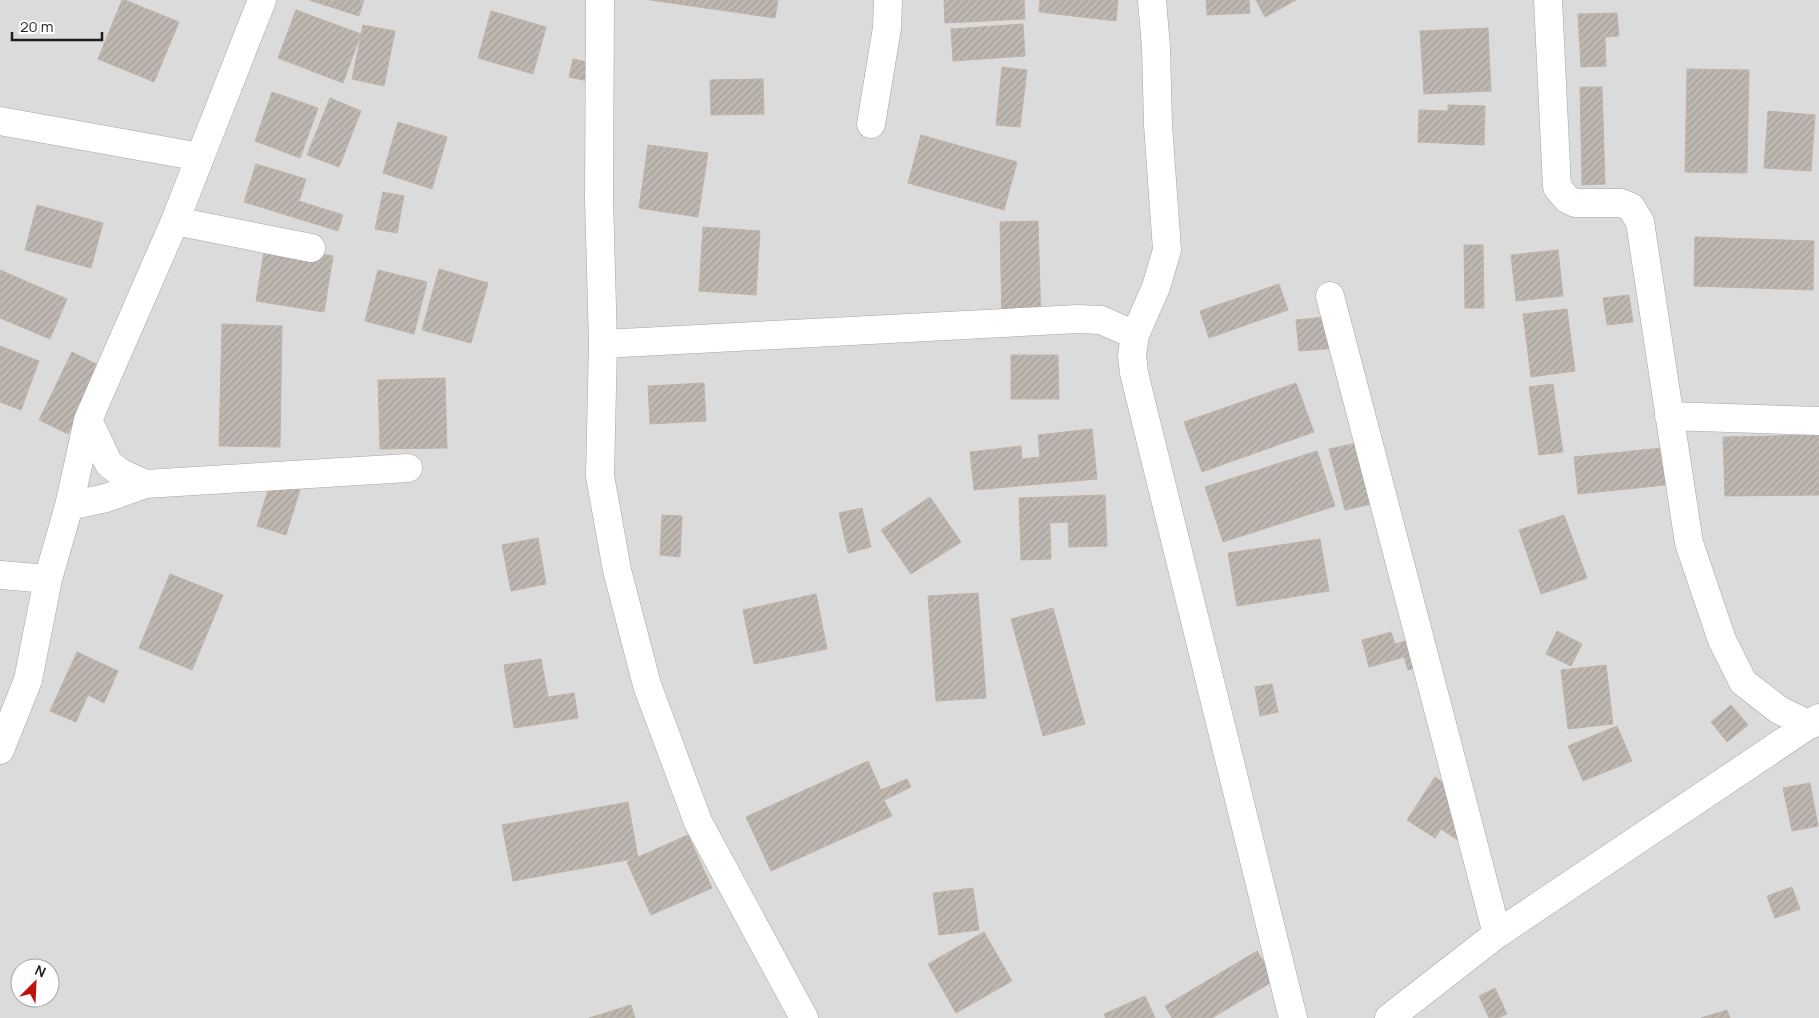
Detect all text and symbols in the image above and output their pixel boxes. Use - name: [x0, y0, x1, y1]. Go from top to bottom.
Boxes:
- scale bar: [12, 10, 102, 42]
- text: 20 m: [20, 16, 53, 37]
- north arrow: [10, 958, 60, 1008]
- text: N: [32, 960, 49, 981]

